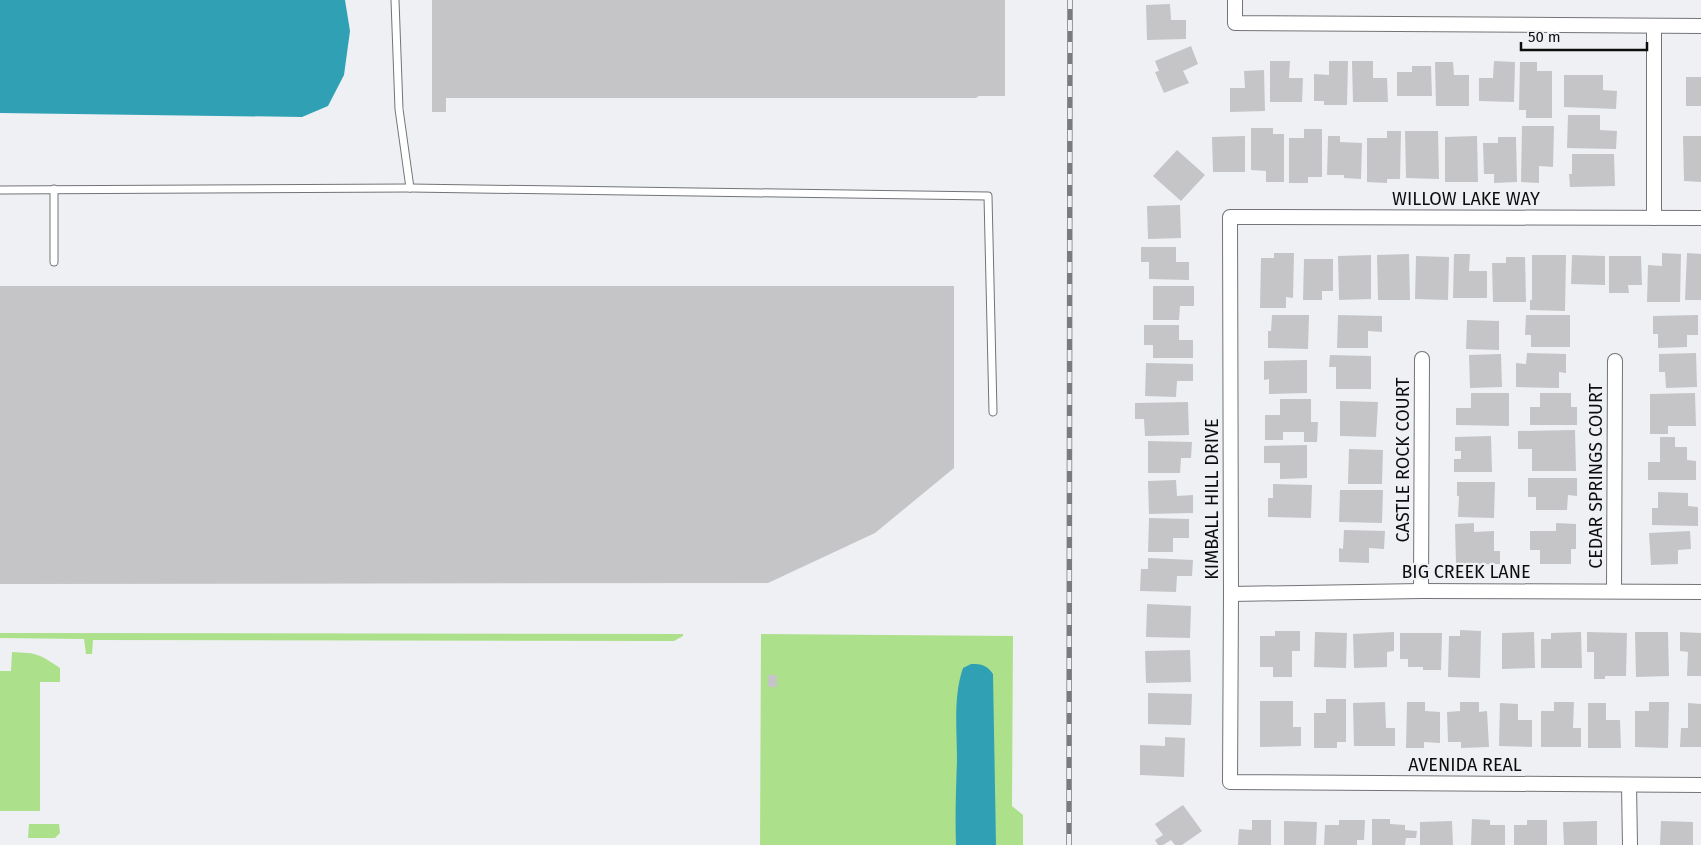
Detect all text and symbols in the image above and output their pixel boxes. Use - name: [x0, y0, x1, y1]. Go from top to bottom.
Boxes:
- scale bar: [1521, 20, 1647, 52]
- text: 50 m: [1528, 28, 1561, 46]
- street label: WILLOW LAKE WAY: [1392, 188, 1540, 210]
- street label: CASTLE ROCK COURT: [1392, 377, 1414, 543]
- street label: CEDAR SPRINGS COURT: [1585, 382, 1607, 569]
- street label: KIMBALL HILL DRIVE: [1201, 418, 1223, 580]
- street label: BIG CREEK LANE: [1401, 561, 1531, 583]
- street label: AVENIDA REAL: [1408, 754, 1522, 776]

